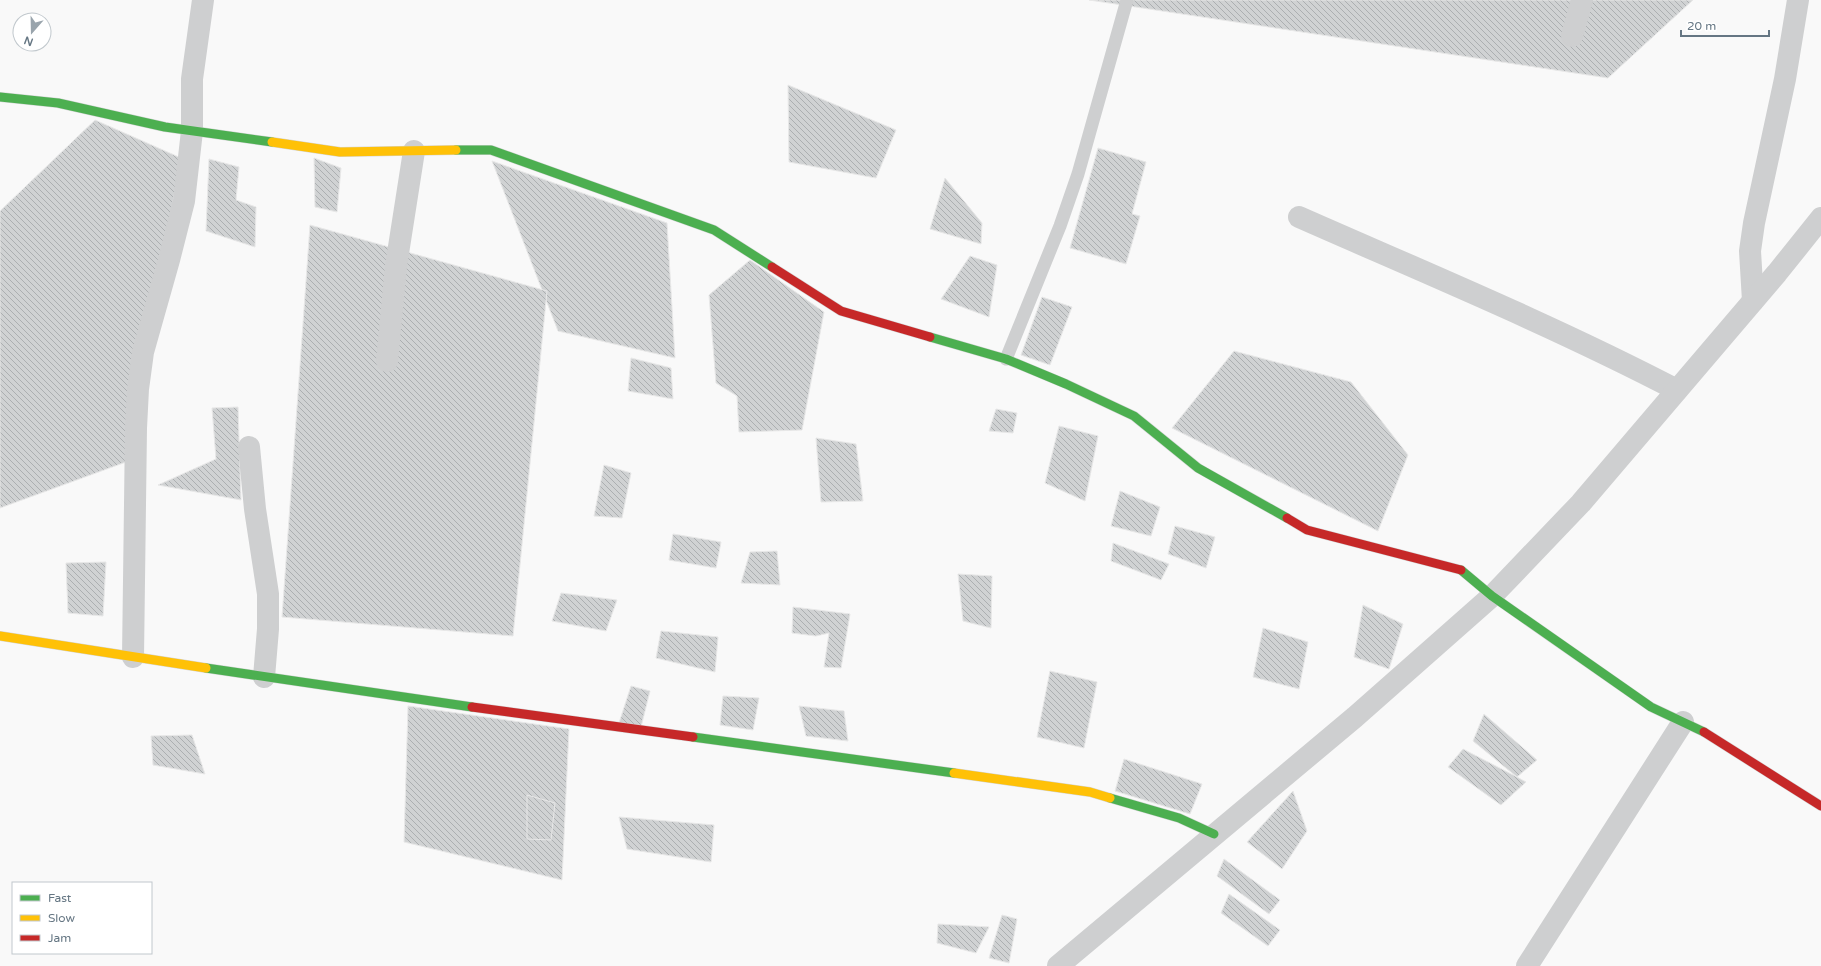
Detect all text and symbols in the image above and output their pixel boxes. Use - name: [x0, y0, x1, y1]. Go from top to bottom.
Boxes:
- north arrow: [12, 12, 52, 52]
- scale bar: [1681, 12, 1769, 38]
- text: 20 m: [1687, 19, 1716, 33]
- text: N: [22, 33, 35, 49]
- legend: [12, 882, 152, 954]
- text: Fast: [48, 891, 72, 905]
- text: Slow: [48, 911, 75, 925]
- text: Jam: [48, 931, 71, 945]

